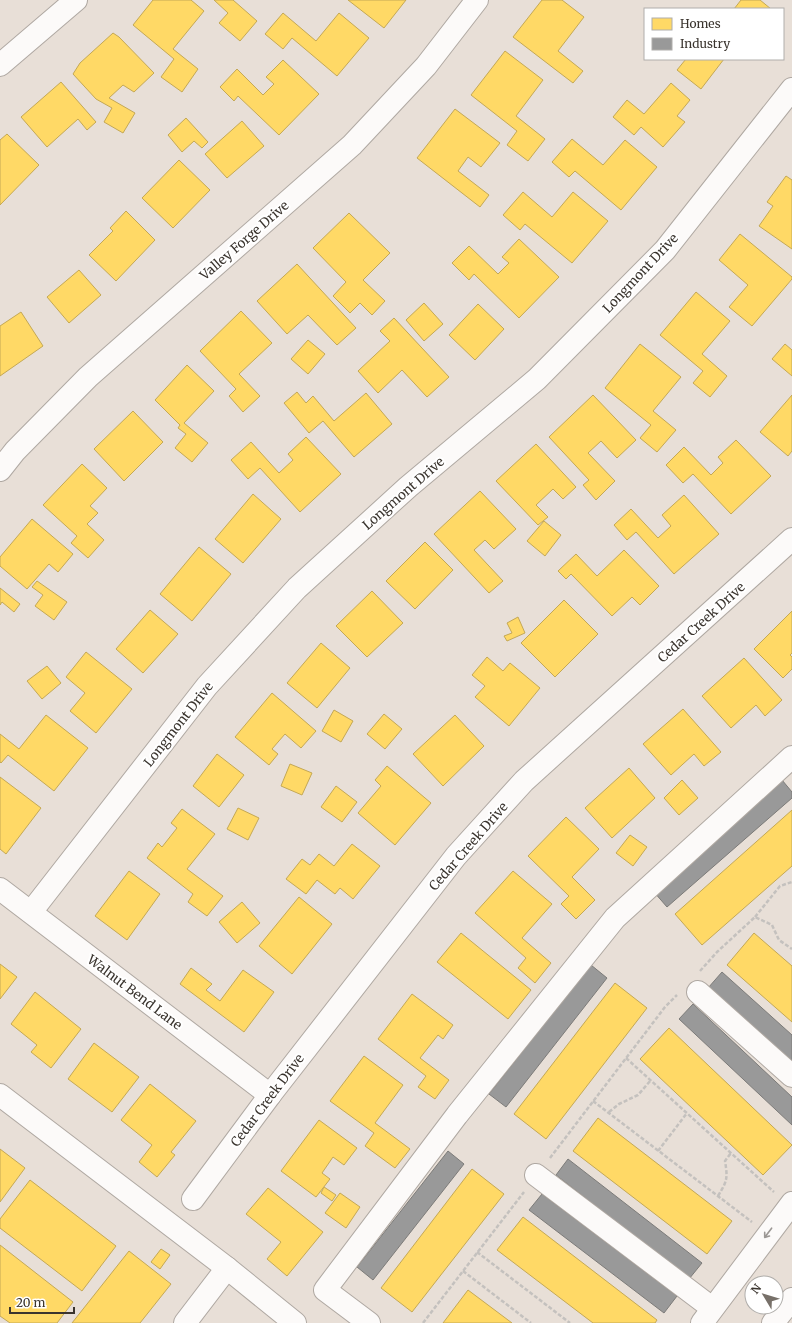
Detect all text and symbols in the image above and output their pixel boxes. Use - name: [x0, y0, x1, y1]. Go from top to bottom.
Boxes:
- legend: [644, 8, 784, 60]
- text: Homes: [680, 16, 721, 31]
- text: Industry: [680, 36, 730, 51]
- street label: Valley Forge Drive: [196, 197, 292, 284]
- street label: Longmont Drive: [599, 230, 682, 317]
- street label: Longmont Drive: [359, 453, 448, 534]
- street label: Cedar Creek Drive: [654, 578, 749, 666]
- street label: Longmont Drive: [140, 678, 217, 770]
- street label: Cedar Creek Drive: [425, 798, 512, 894]
- street label: Walnut Bend Lane: [83, 951, 186, 1034]
- street label: Cedar Creek Drive: [227, 1050, 308, 1150]
- one-way arrow: [764, 1228, 772, 1239]
- north arrow: [744, 1275, 784, 1315]
- text: N: [748, 1281, 764, 1297]
- scale bar: [10, 1289, 74, 1315]
- text: 20 m: [16, 1295, 45, 1310]

